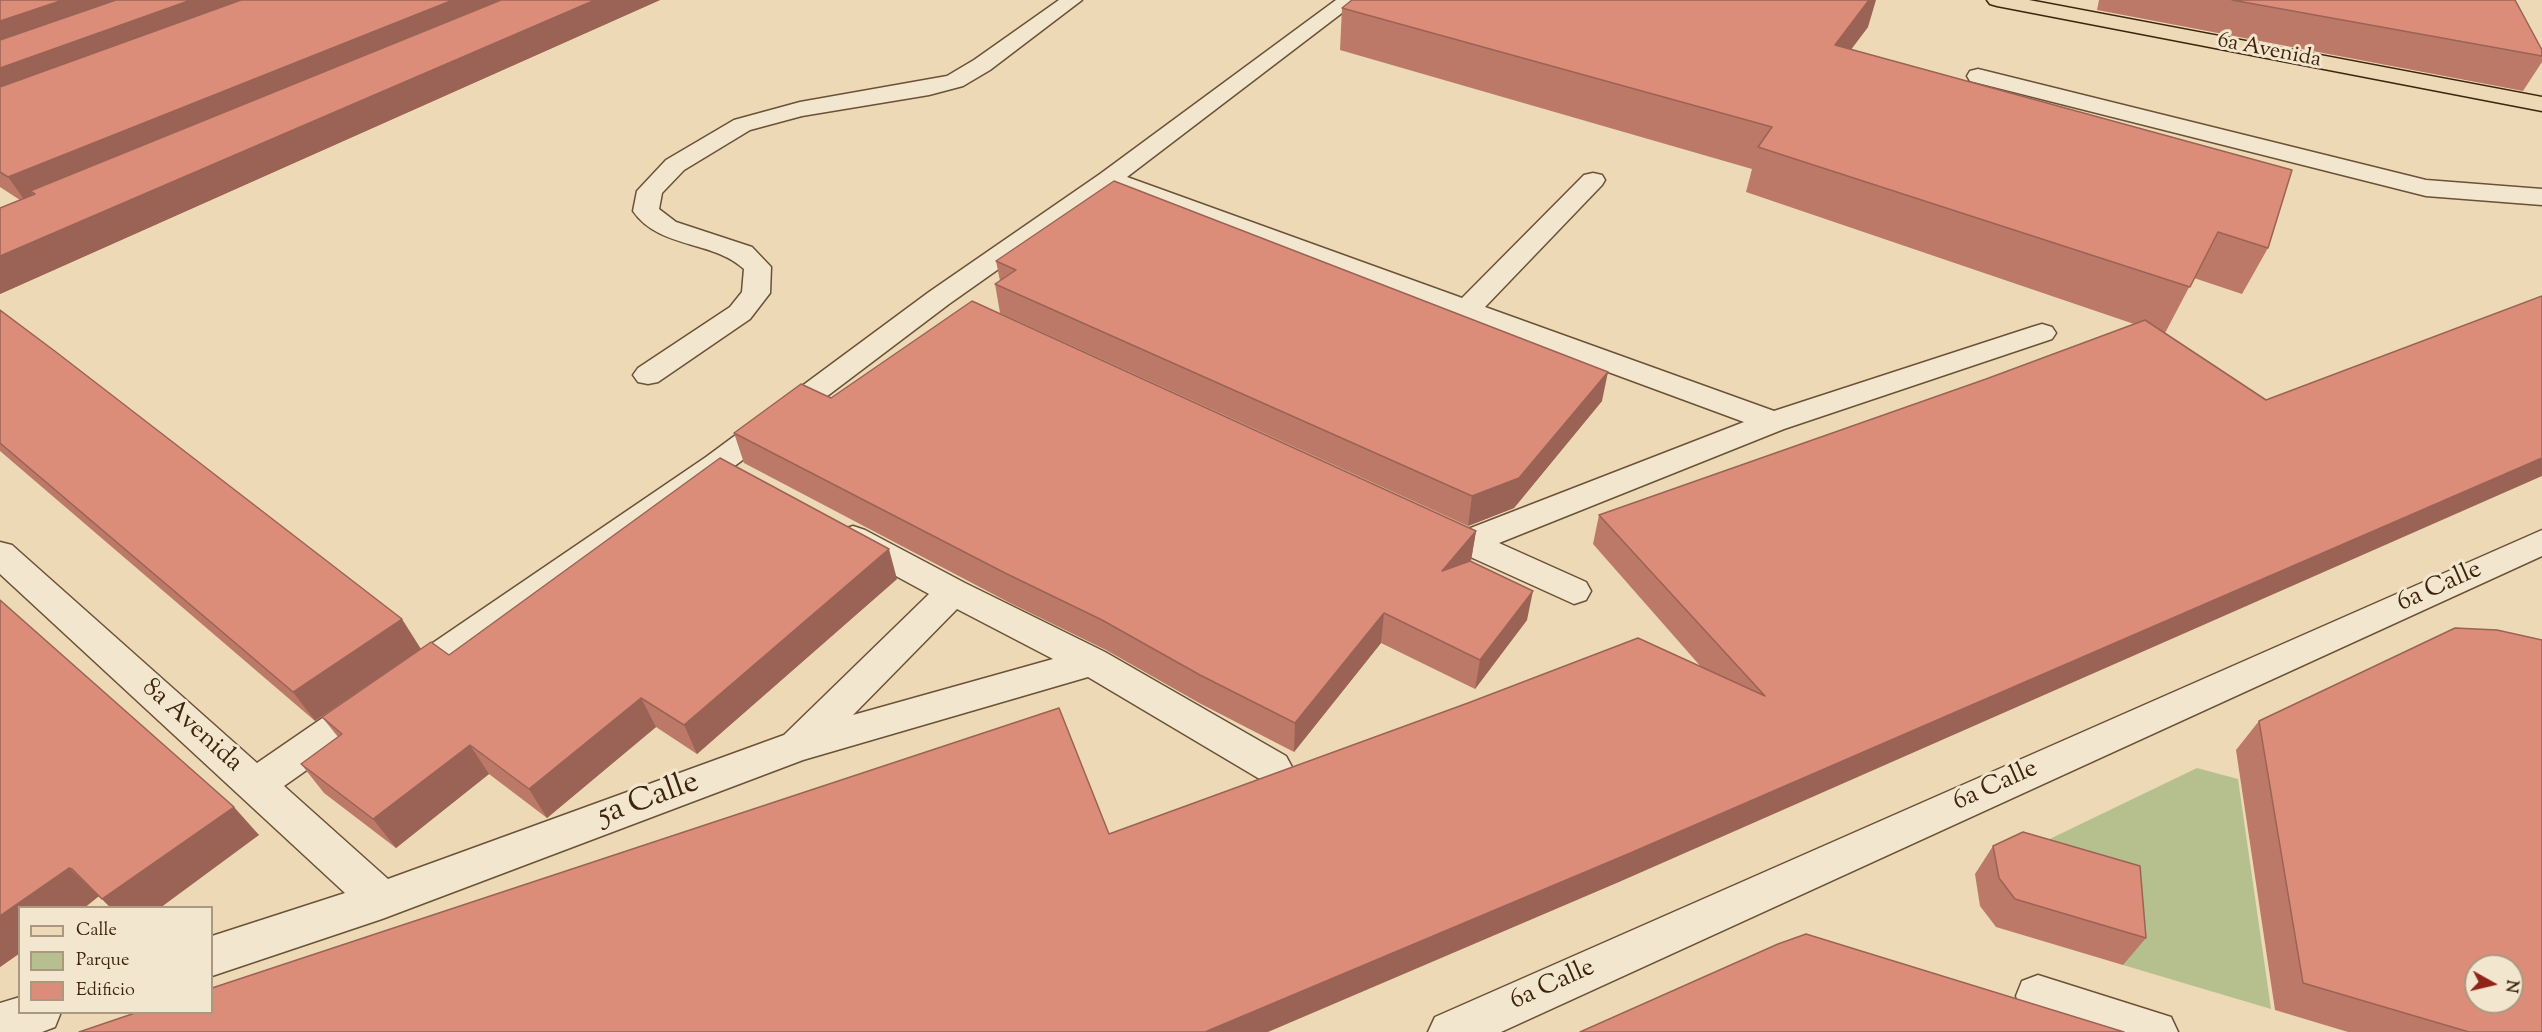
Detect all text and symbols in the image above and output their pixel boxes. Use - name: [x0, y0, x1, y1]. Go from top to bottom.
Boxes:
- street label: 6a Avenida: [2215, 29, 2323, 75]
- street label: 6a Calle: [2393, 556, 2487, 620]
- street label: 8a Avenida: [134, 674, 248, 780]
- street label: 6a Calle: [1949, 755, 2043, 819]
- street label: 5a Calle: [593, 765, 705, 837]
- legend: [18, 906, 213, 1014]
- text: Calle: [76, 918, 117, 944]
- text: Parque: [76, 948, 129, 974]
- street label: 6a Calle: [1506, 954, 1600, 1018]
- north arrow: [2464, 954, 2524, 1014]
- text: Edificio: [76, 978, 135, 1004]
- text: N: [2498, 978, 2523, 994]

